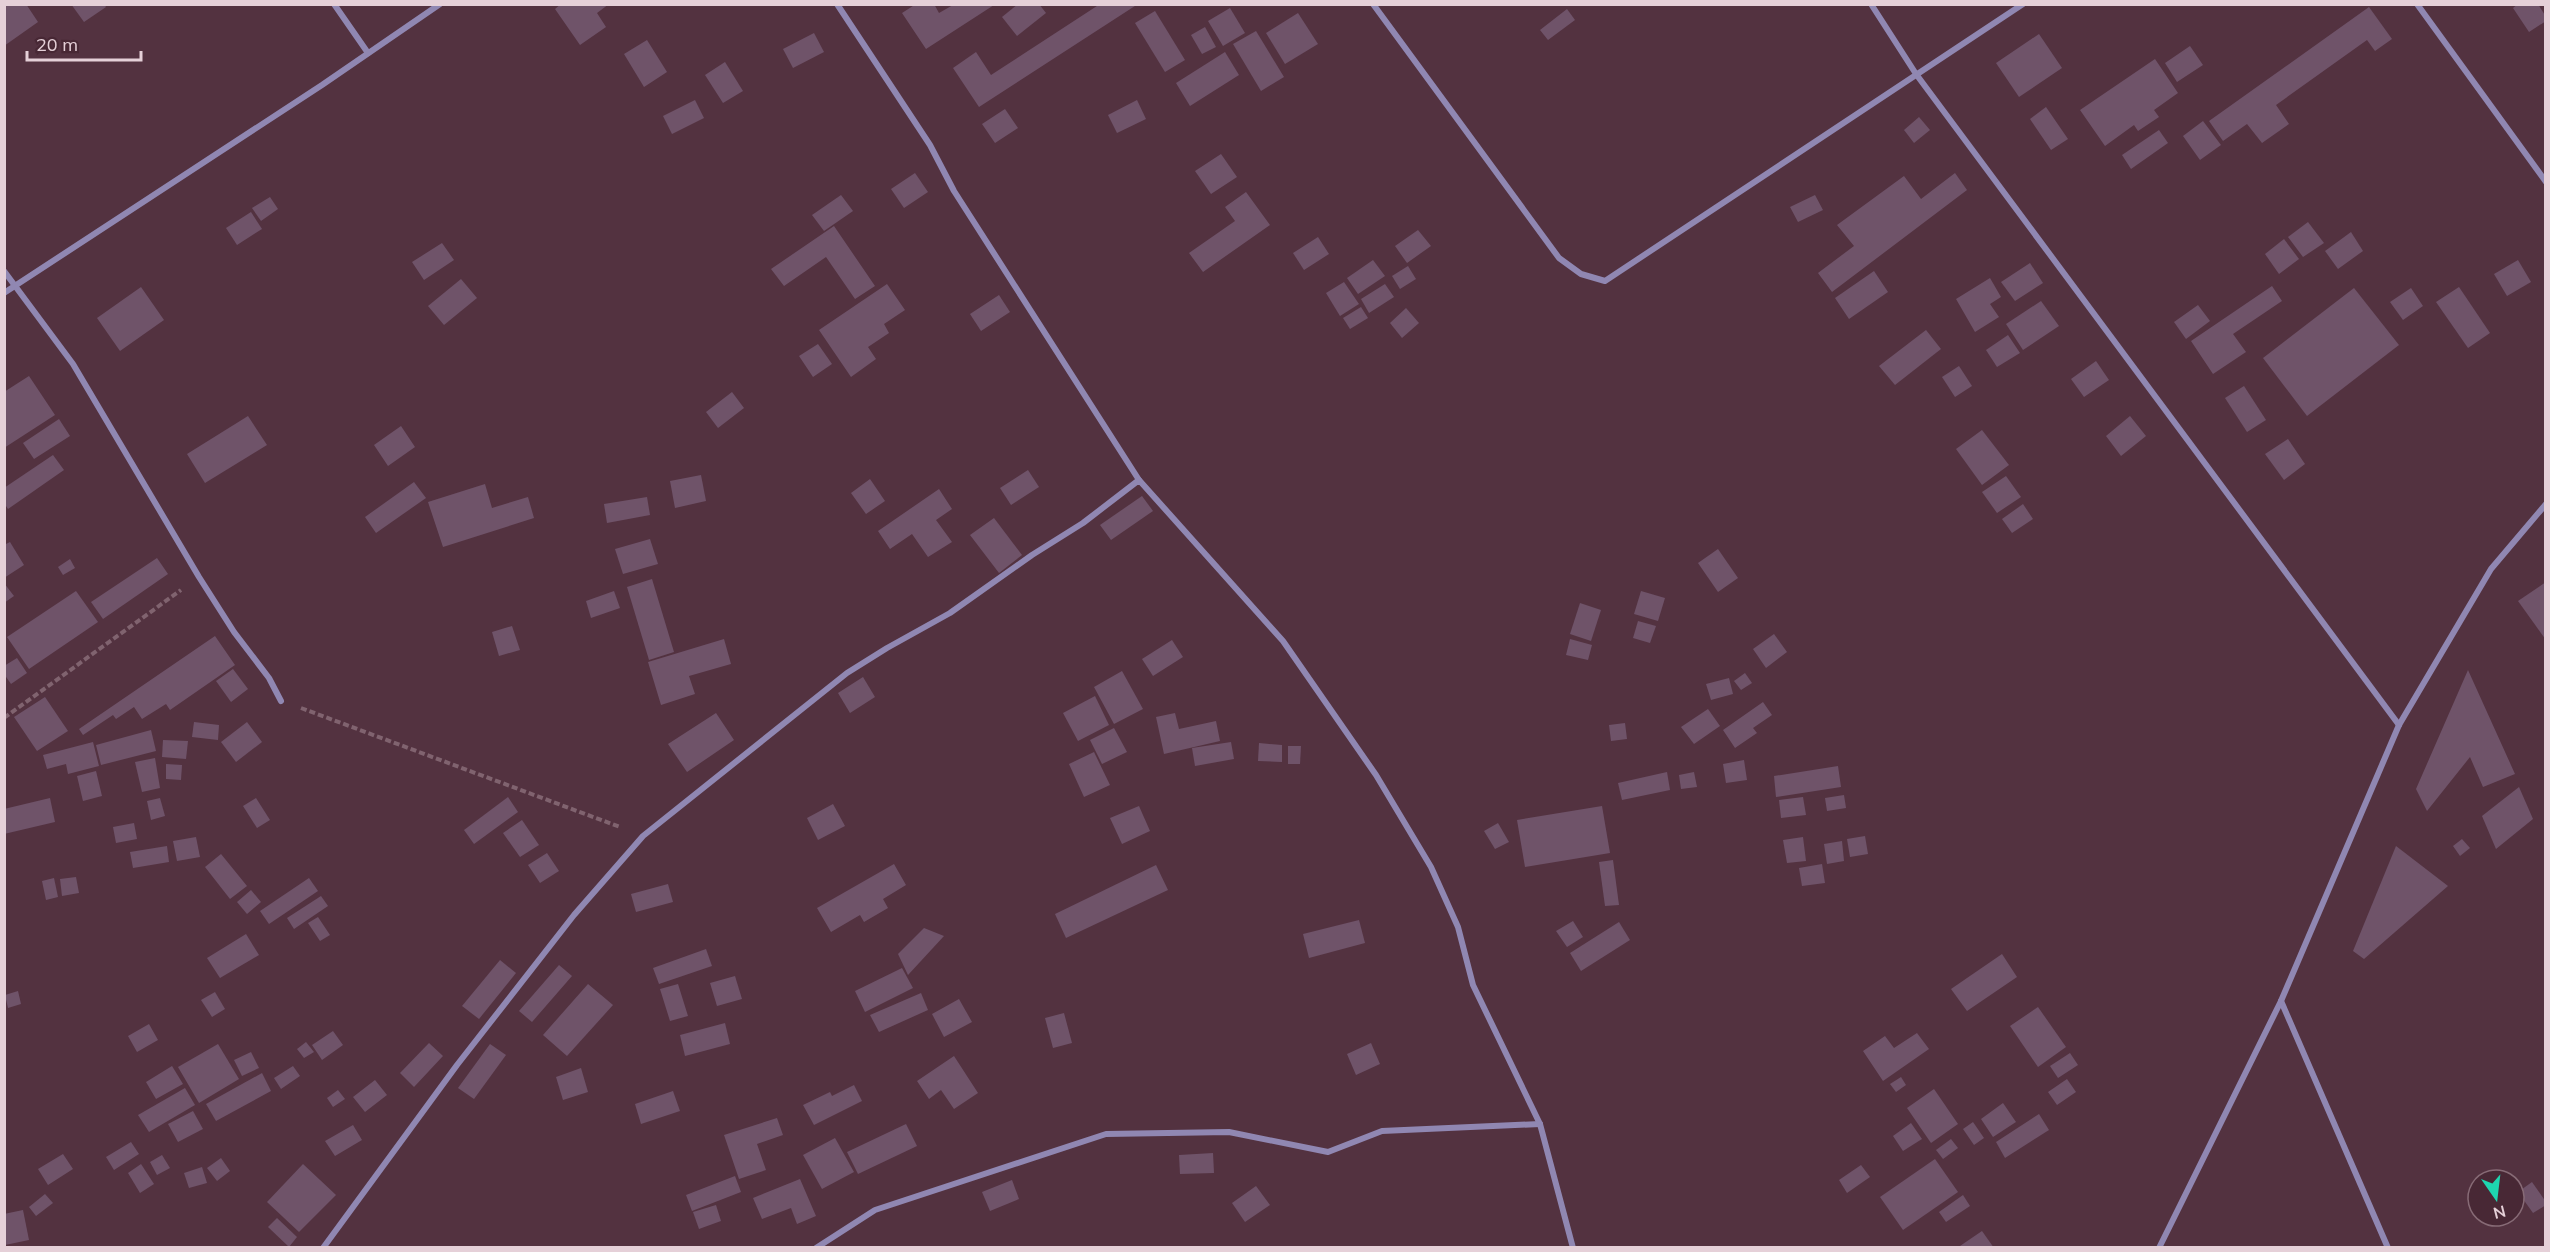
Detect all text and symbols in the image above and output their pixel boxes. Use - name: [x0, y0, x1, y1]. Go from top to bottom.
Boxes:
- scale bar: [27, 24, 141, 62]
- text: 20 m: [36, 33, 78, 56]
- north arrow: [2466, 1168, 2526, 1228]
- text: N: [2491, 1201, 2508, 1224]

